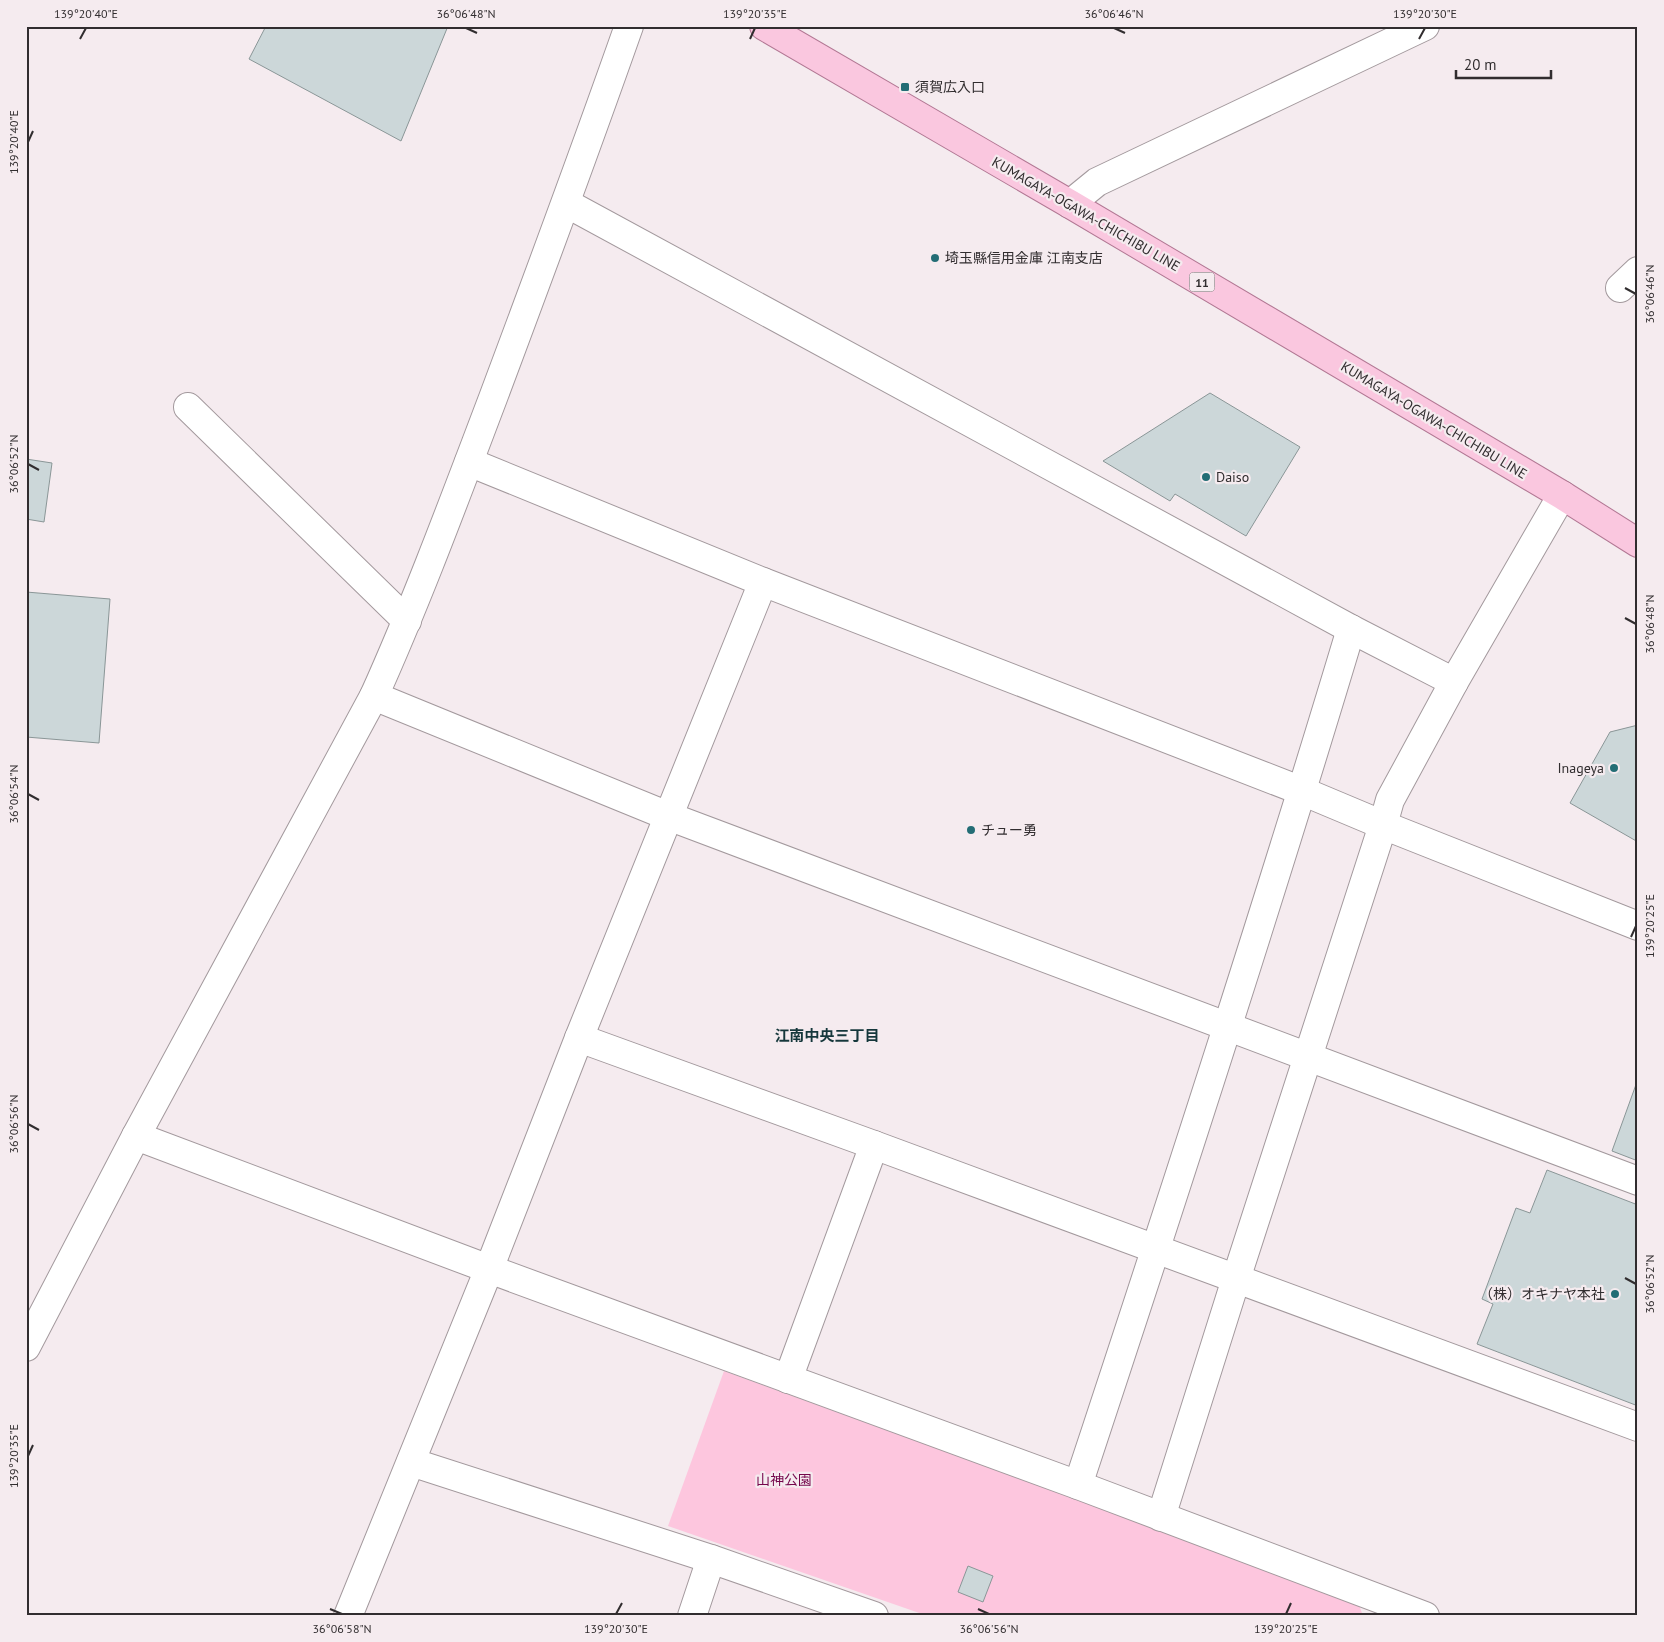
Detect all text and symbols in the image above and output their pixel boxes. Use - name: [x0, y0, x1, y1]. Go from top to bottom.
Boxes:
- text: 139°20'40"E: [54, 6, 118, 21]
- text: 36°06'48"N: [436, 6, 496, 21]
- text: 139°20'35"E: [723, 6, 787, 21]
- text: 36°06'46"N: [1084, 6, 1144, 21]
- text: 139°20'30"E: [1393, 6, 1457, 21]
- scale bar: [1456, 48, 1552, 80]
- text: 20 m: [1464, 55, 1497, 74]
- place label: 須賀広入口: [915, 78, 985, 96]
- marker: 須賀広入口: [899, 81, 911, 93]
- text: 139°20'40"E: [6, 110, 21, 174]
- street label: KUMAGAYA-OGAWA-CHICHIBU LINE: [989, 153, 1183, 275]
- place label: 埼玉縣信用金庫 江南支店: [945, 249, 1103, 267]
- marker: 埼玉縣信用金庫 江南支店: [929, 252, 941, 264]
- text: 36°06'46"N: [1642, 264, 1657, 324]
- road number: 11: [1190, 272, 1214, 292]
- street label: KUMAGAYA-OGAWA-CHICHIBU LINE: [1338, 357, 1530, 483]
- text: 36°06'52"N: [6, 434, 21, 494]
- place label: Daiso: [1216, 468, 1249, 486]
- marker: Daiso: [1200, 471, 1212, 483]
- text: 36°06'48"N: [1642, 594, 1657, 654]
- place label: Inageya: [1558, 759, 1604, 777]
- marker: Inageya: [1608, 762, 1620, 774]
- text: 36°06'54"N: [6, 764, 21, 824]
- place label: チュー勇: [981, 821, 1037, 839]
- marker: チュー勇: [965, 824, 977, 836]
- text: 139°20'25"E: [1642, 894, 1657, 958]
- district label: 江南中央三丁目: [774, 1026, 880, 1045]
- text: 36°06'56"N: [6, 1094, 21, 1154]
- text: 36°06'52"N: [1642, 1254, 1657, 1314]
- place label: （株）オキナヤ本社: [1479, 1285, 1605, 1303]
- marker: （株）オキナヤ本社: [1609, 1288, 1621, 1300]
- text: 139°20'35"E: [6, 1424, 21, 1488]
- park label: 山神公園: [756, 1471, 812, 1489]
- text: 36°06'58"N: [312, 1621, 372, 1636]
- text: 139°20'30"E: [584, 1621, 648, 1636]
- text: 36°06'56"N: [959, 1621, 1019, 1636]
- text: 139°20'25"E: [1254, 1621, 1318, 1636]

